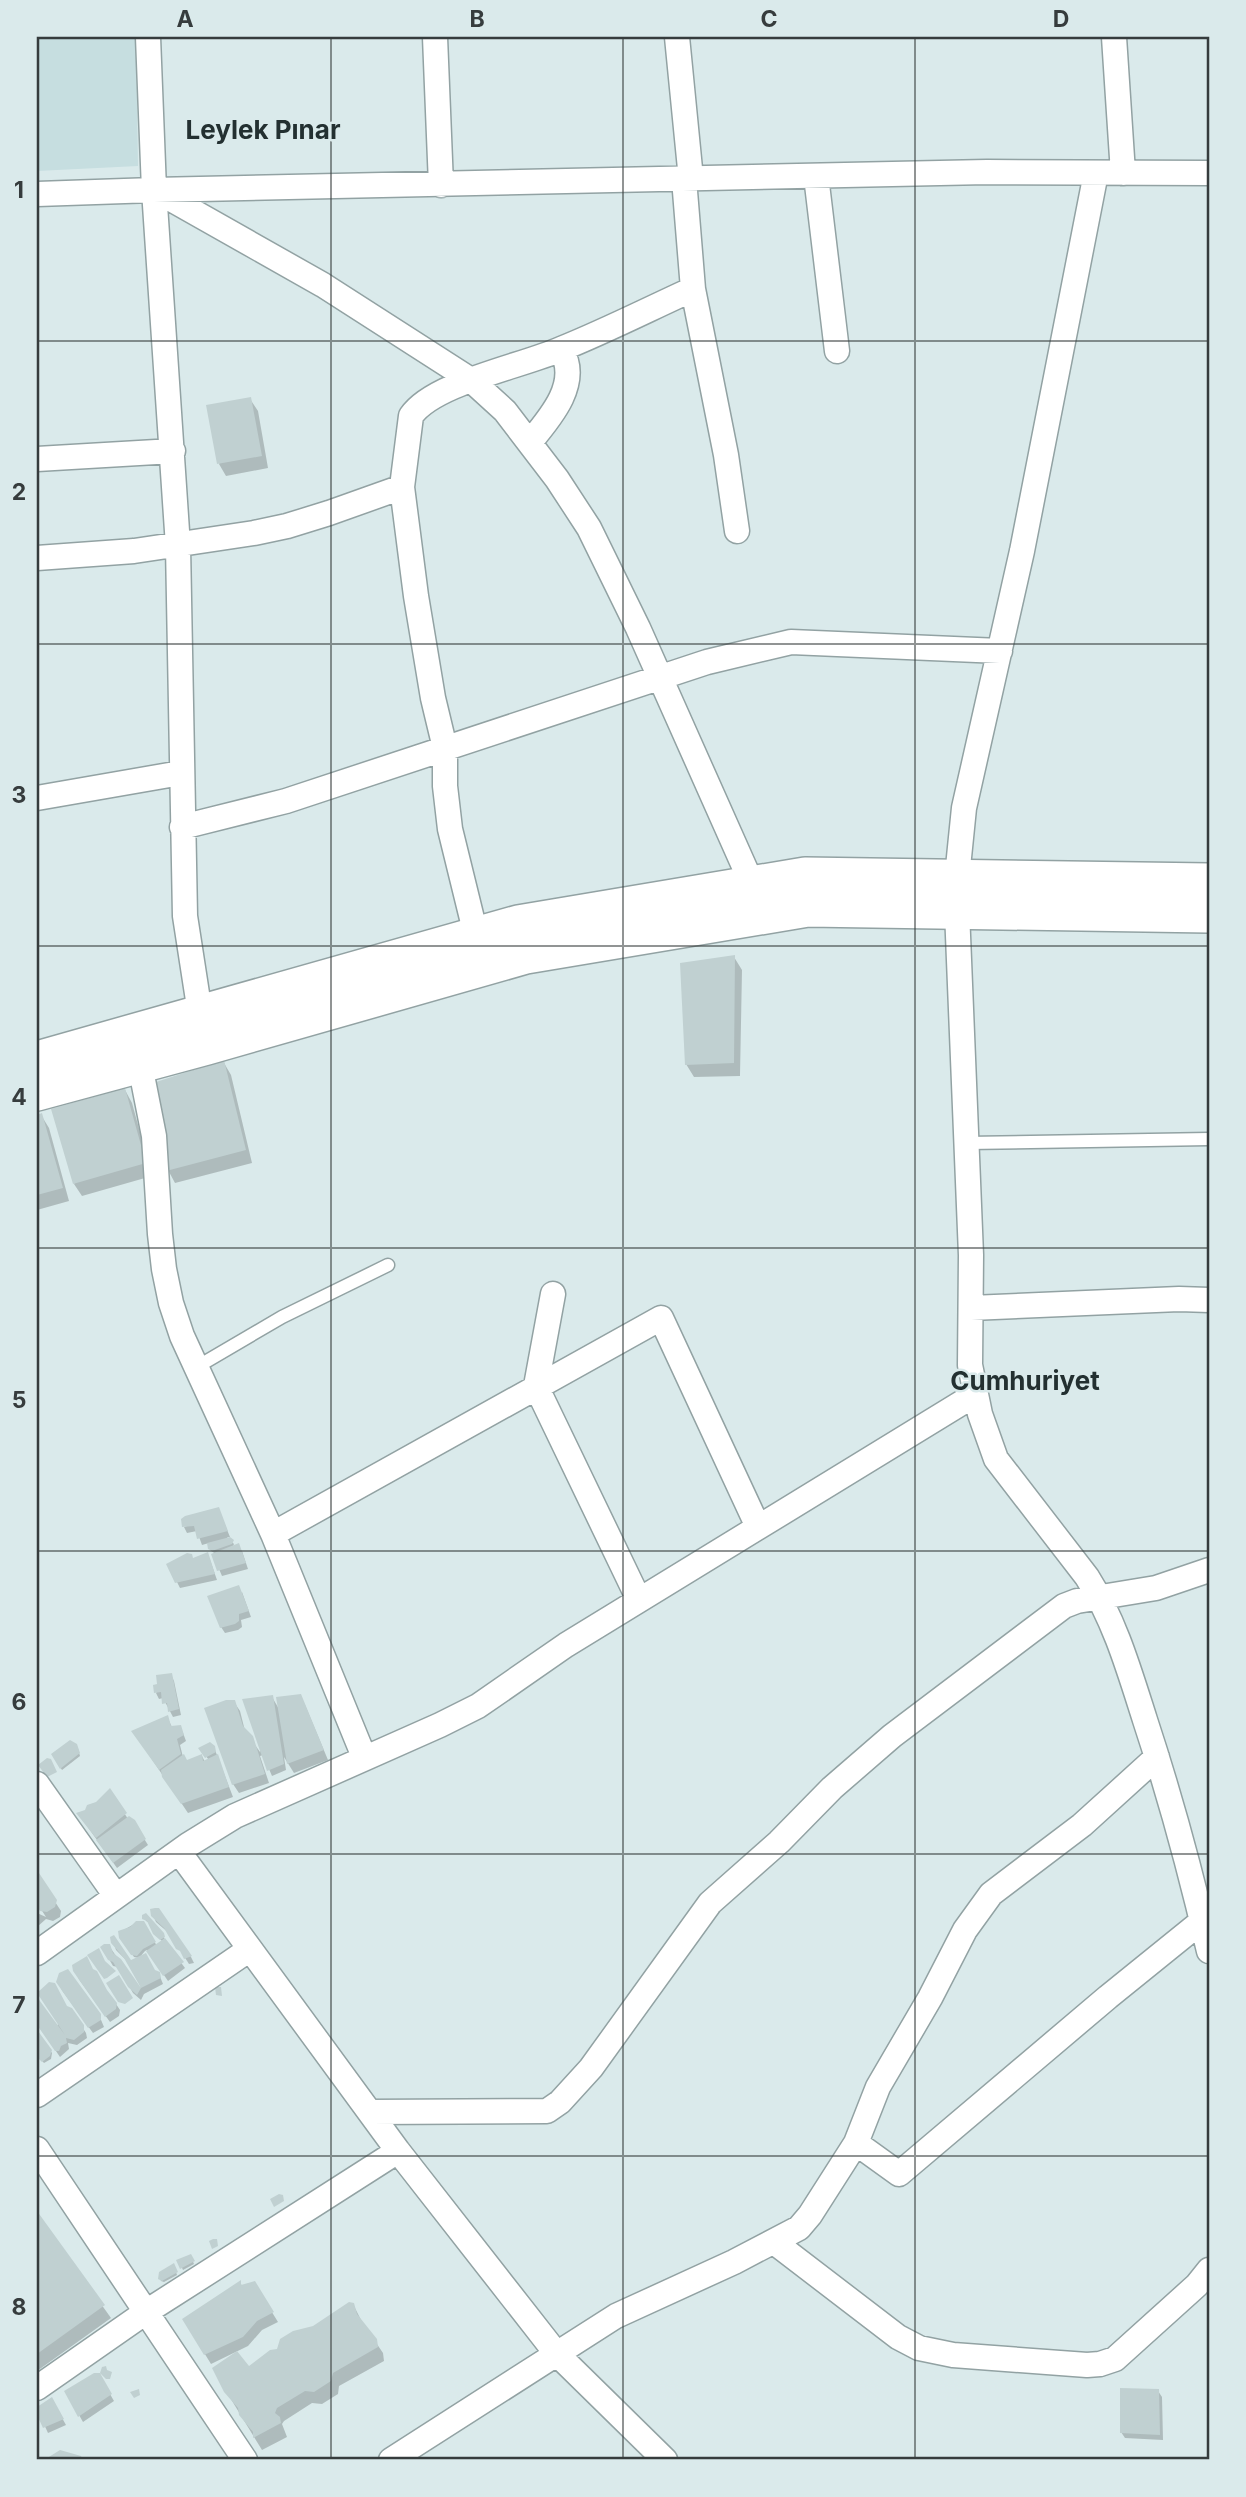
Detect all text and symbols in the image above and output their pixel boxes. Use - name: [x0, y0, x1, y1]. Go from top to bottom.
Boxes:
- text: A: [176, 5, 194, 33]
- text: B: [469, 5, 485, 33]
- text: C: [760, 5, 778, 33]
- text: D: [1053, 5, 1069, 33]
- district label: Leylek Pınar: [186, 114, 341, 145]
- text: 1: [14, 176, 24, 204]
- text: 2: [12, 478, 26, 506]
- text: 3: [12, 781, 26, 809]
- text: 4: [11, 1083, 27, 1111]
- district label: Cumhuriyet: [950, 1365, 1100, 1396]
- text: 5: [12, 1386, 26, 1414]
- text: 6: [12, 1688, 26, 1716]
- text: 7: [12, 1991, 26, 2019]
- text: 8: [12, 2293, 26, 2321]

